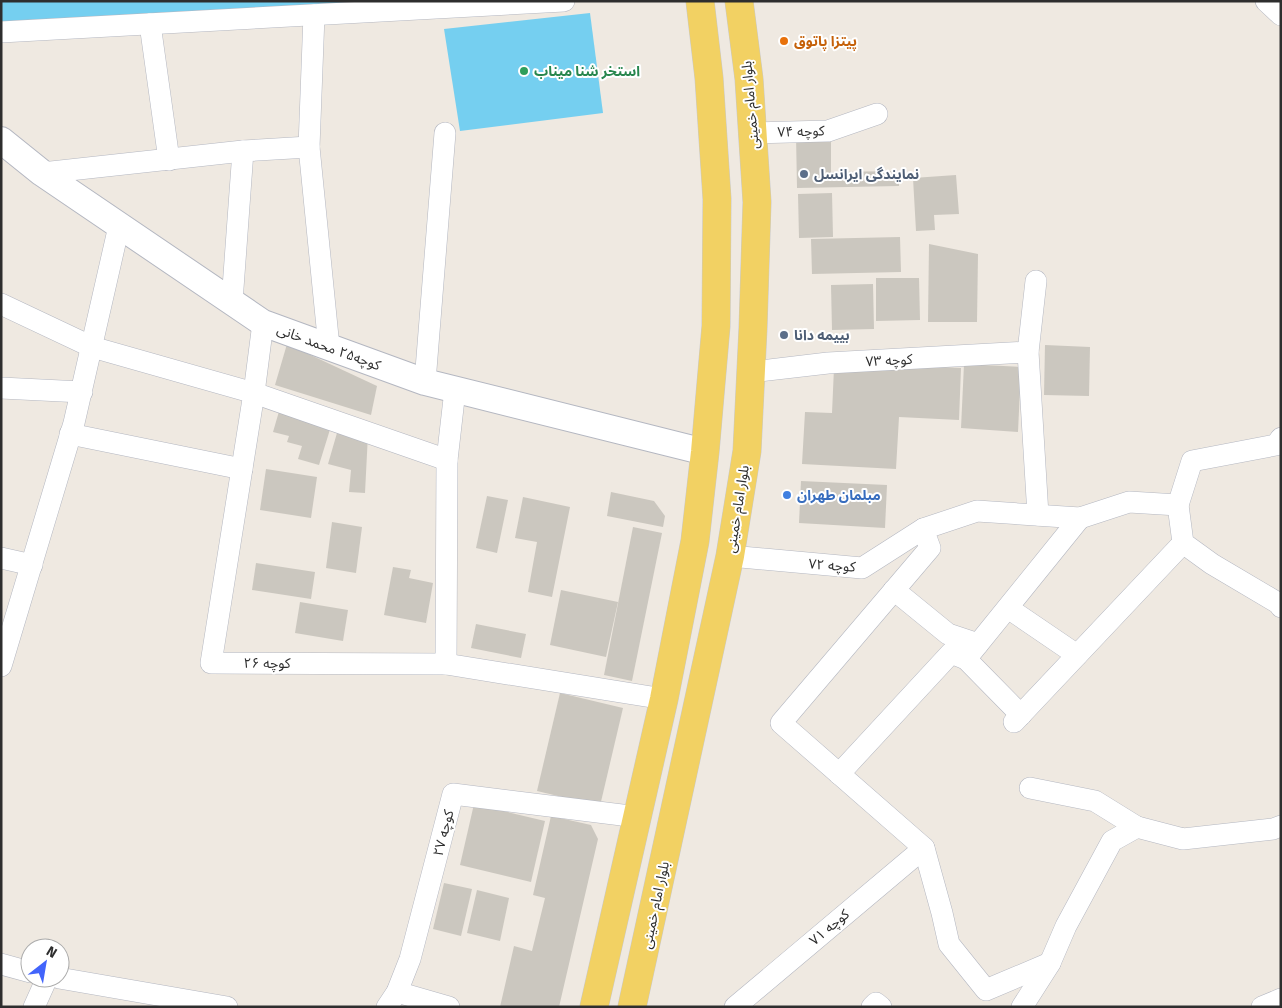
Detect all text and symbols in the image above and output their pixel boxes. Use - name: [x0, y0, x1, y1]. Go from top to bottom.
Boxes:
- place label: پیتزا پاتوق: [794, 33, 857, 51]
- marker: پیتزا پاتوق: [778, 35, 790, 47]
- street label: بلوار امام خمینی: [738, 60, 765, 150]
- place label: استخر شنا میناب: [534, 63, 640, 80]
- marker: استخر شنا میناب: [518, 65, 530, 77]
- street label: کوچه ۷۴: [777, 122, 825, 142]
- place label: نمایندگی ایرانسل: [814, 166, 919, 183]
- marker: نمایندگی ایرانسل: [798, 168, 810, 180]
- street label: کوچه۲۵ محمد خانی: [274, 321, 383, 375]
- place label: بییمه دانا: [794, 327, 850, 344]
- marker: بییمه دانا: [778, 329, 790, 341]
- street label: کوچه ۷۳: [865, 351, 913, 371]
- street label: بلوار امام خمینی: [722, 464, 755, 555]
- place label: مبلمان طهران: [797, 487, 881, 504]
- marker: مبلمان طهران: [781, 489, 793, 501]
- street label: کوچه ۷۲: [808, 555, 856, 577]
- street label: کوچه ۲۶: [243, 655, 291, 673]
- street label: کوچه ۲۷: [430, 808, 459, 858]
- street label: بلوار امام خمینی: [638, 860, 675, 951]
- street label: کوچه ۷۱: [806, 906, 854, 950]
- north arrow: [20, 938, 70, 988]
- text: N: [43, 943, 60, 962]

